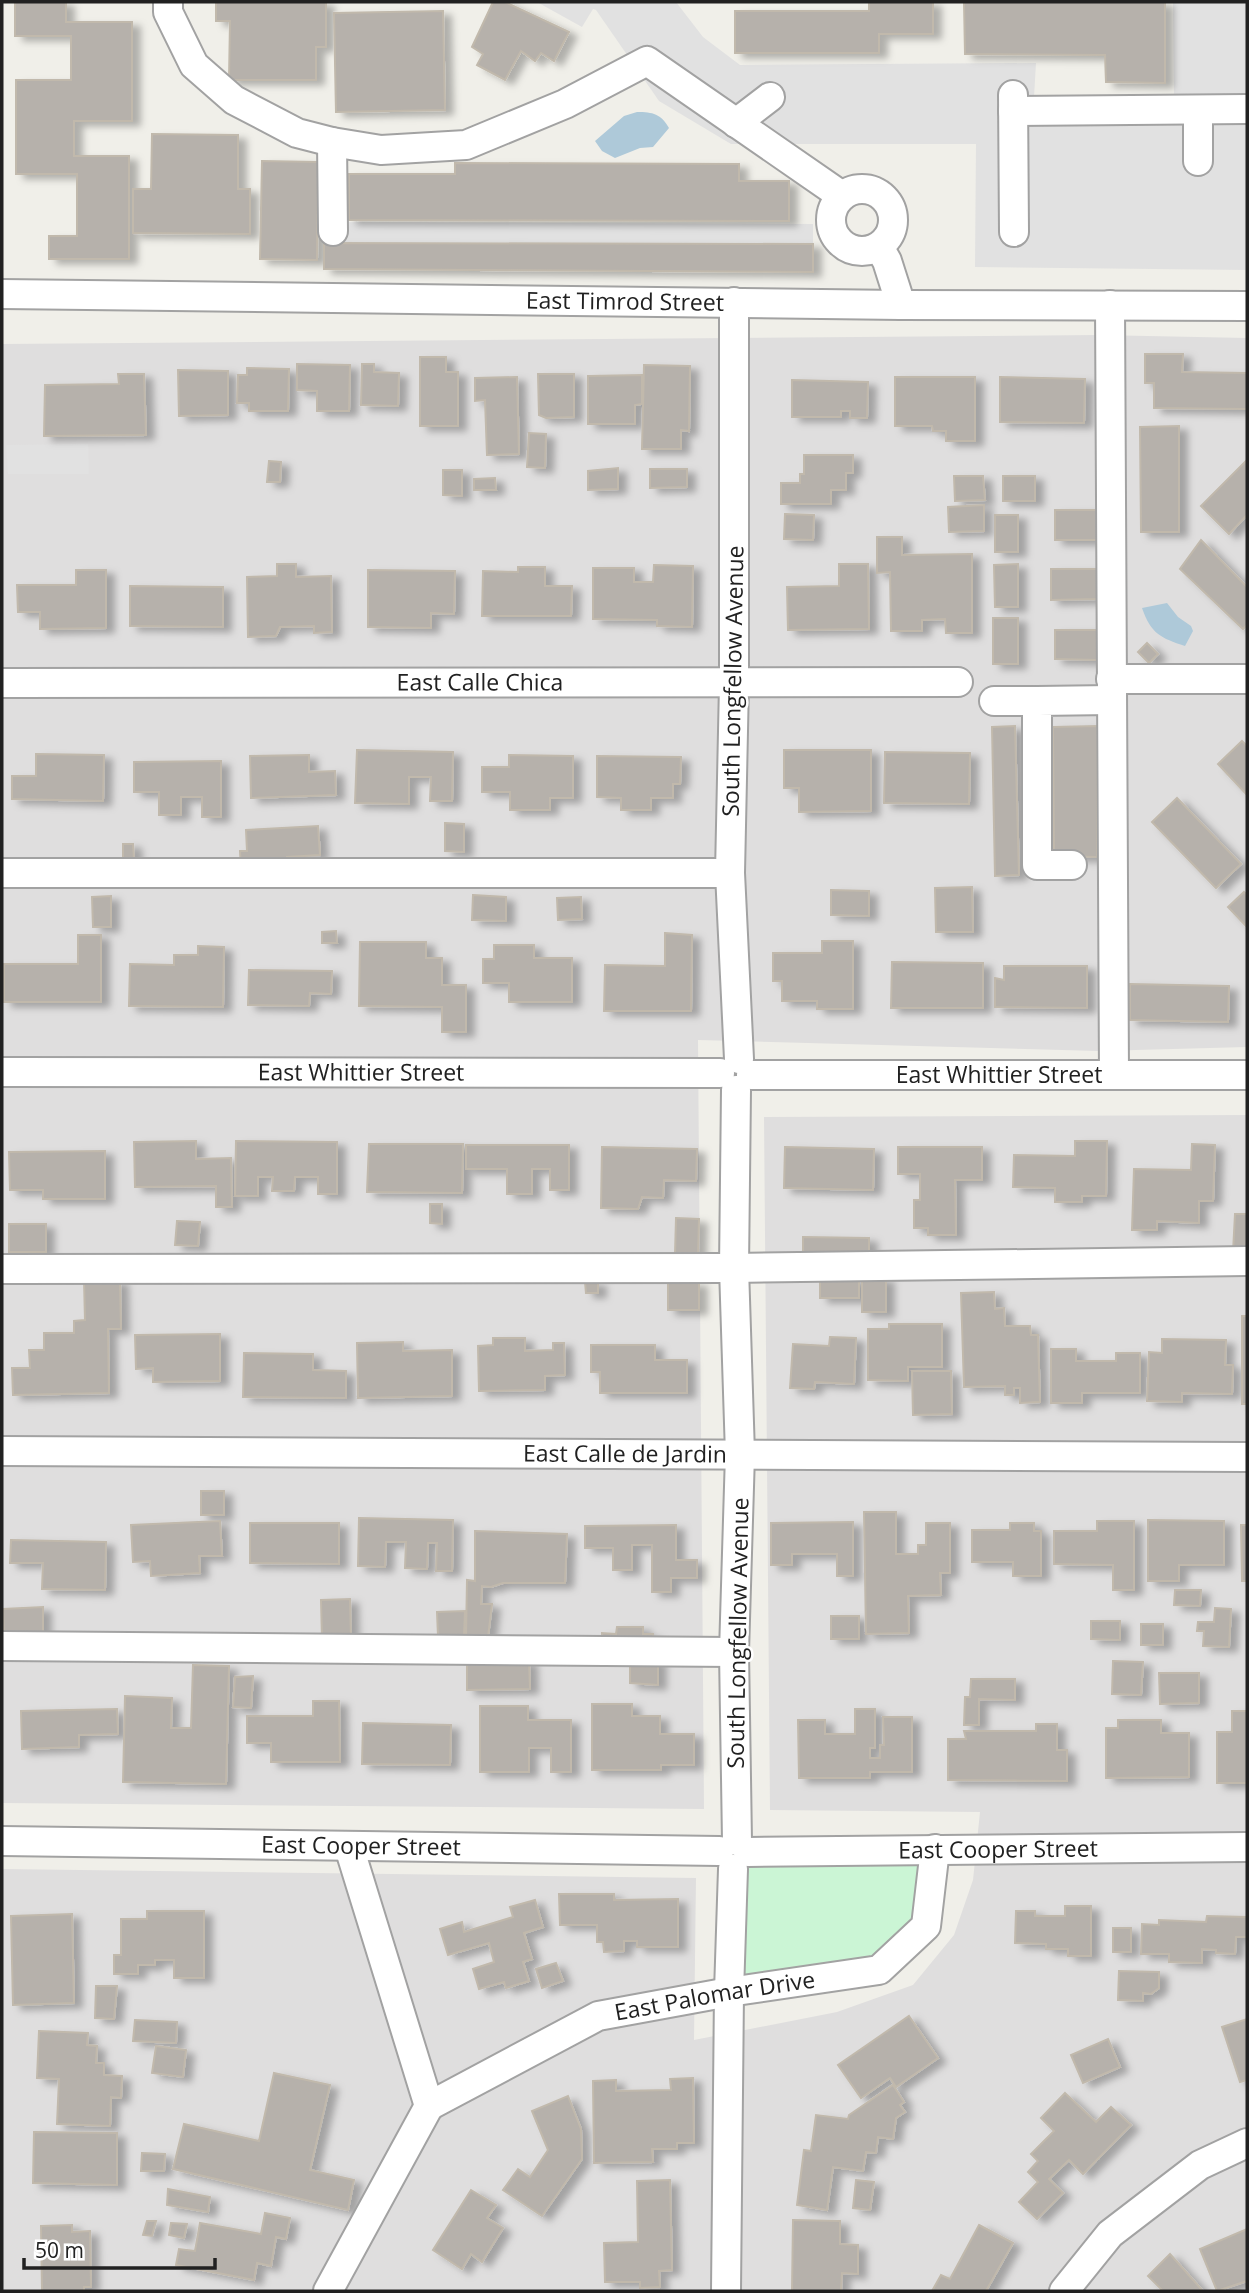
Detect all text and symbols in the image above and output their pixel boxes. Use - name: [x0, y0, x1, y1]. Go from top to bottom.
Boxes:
- street label: East Timrod Street: [526, 283, 724, 318]
- street label: South Longfellow Avenue: [714, 545, 750, 817]
- street label: East Calle Chica: [397, 665, 563, 698]
- street label: East Whittier Street: [258, 1055, 464, 1088]
- street label: East Whittier Street: [896, 1058, 1102, 1090]
- street label: East Calle de Jardin: [523, 1437, 727, 1469]
- street label: South Longfellow Avenue: [719, 1497, 755, 1769]
- street label: East Cooper Street: [261, 1828, 461, 1862]
- street label: East Cooper Street: [898, 1831, 1098, 1865]
- street label: East Palomar Drive: [612, 1963, 817, 2028]
- scale bar: [24, 2226, 215, 2270]
- text: 50 m: [35, 2236, 84, 2264]

